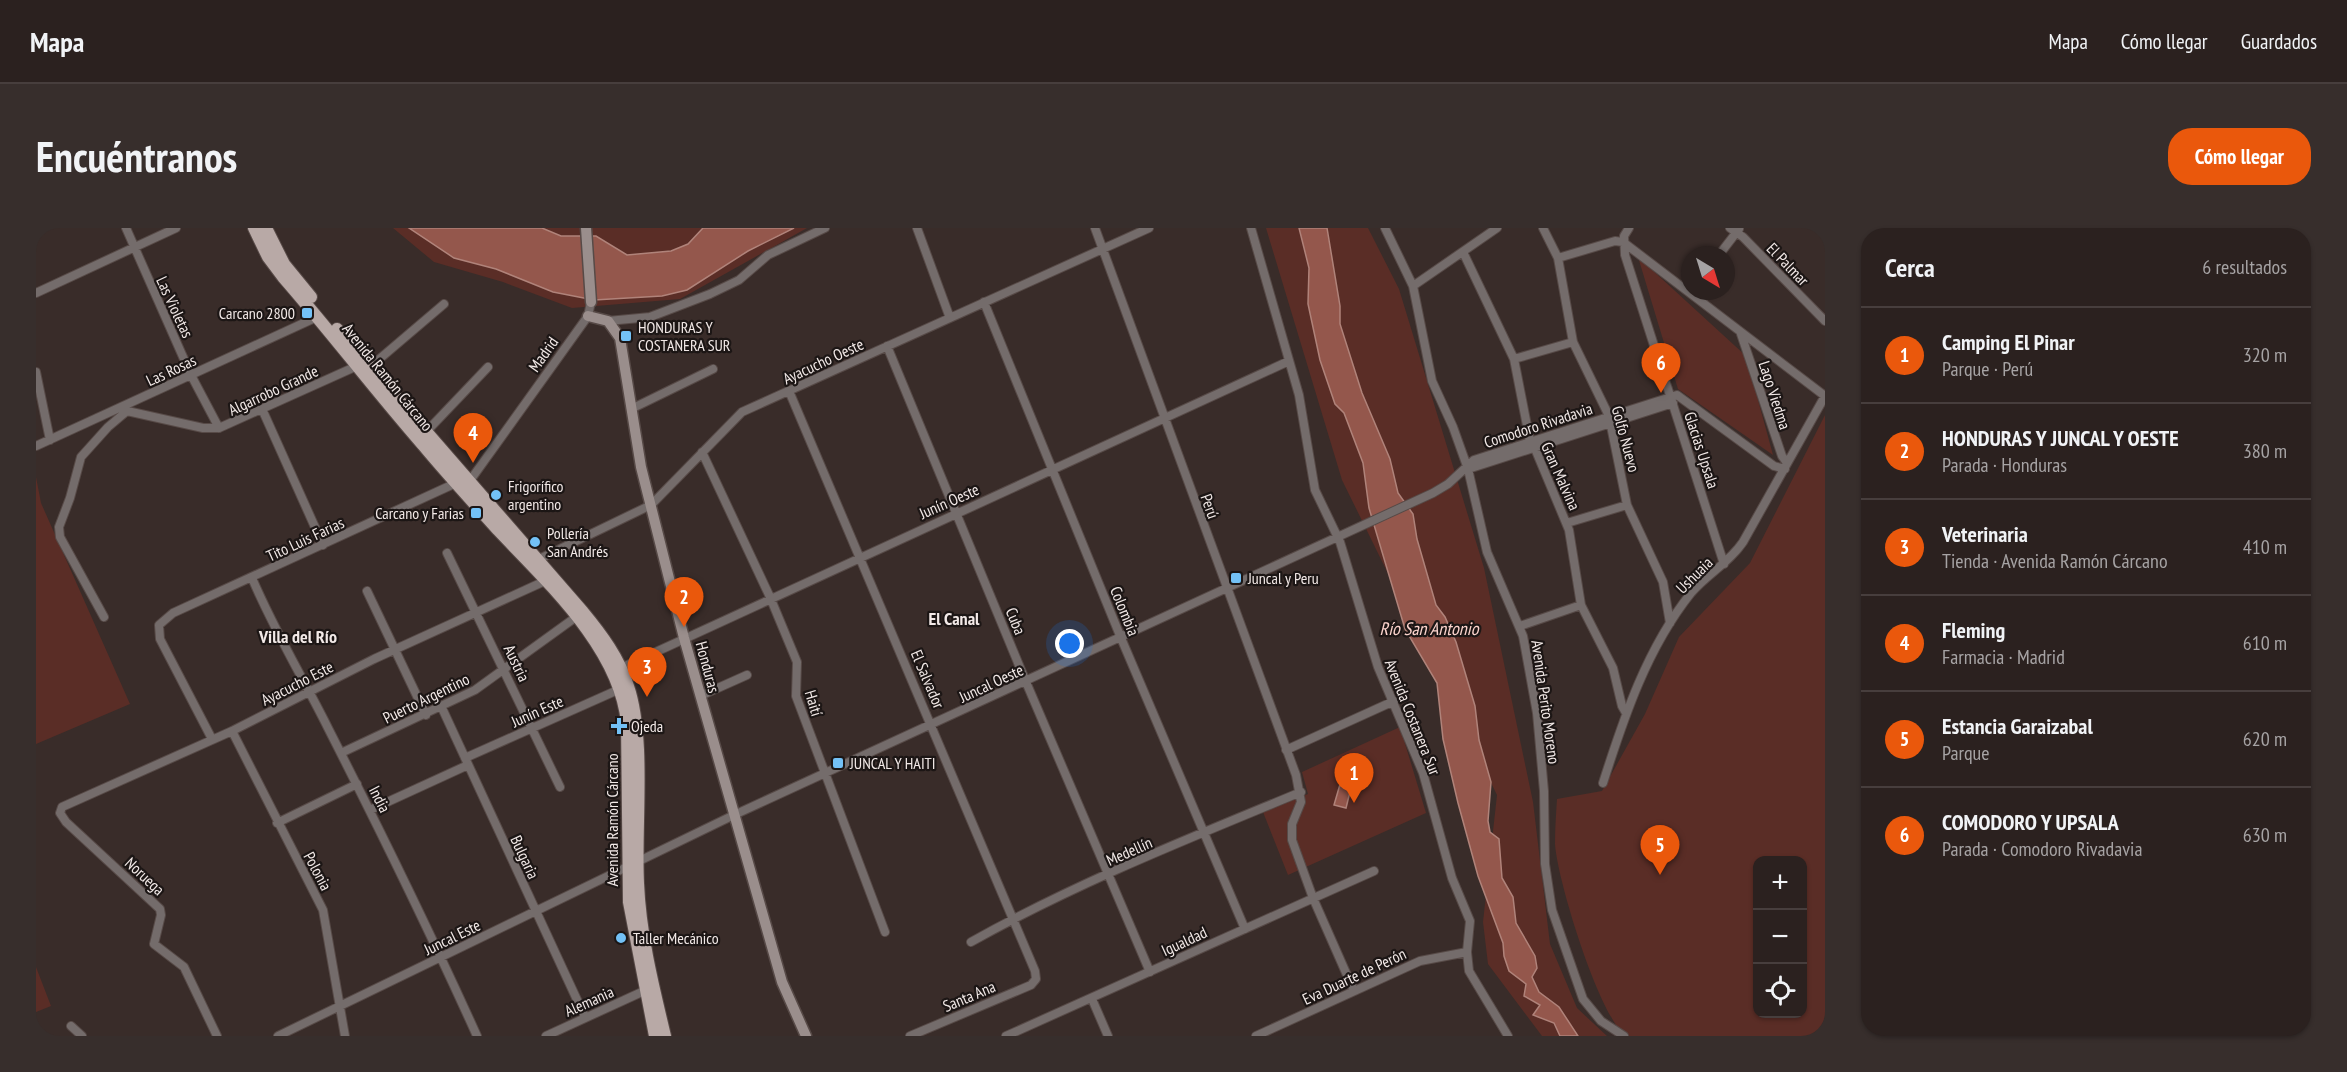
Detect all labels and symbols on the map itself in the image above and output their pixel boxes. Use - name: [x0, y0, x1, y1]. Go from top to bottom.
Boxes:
- street label: El Palmar: [1763, 238, 1814, 290]
- north arrow: [1681, 246, 1735, 300]
- street label: Las Violetas: [152, 273, 198, 341]
- place label: Carcano 2800: [219, 303, 295, 323]
- marker: Carcano 2800: [300, 306, 314, 320]
- place label: HONDURAS Y COSTANERA SUR: [638, 317, 731, 355]
- street label: Avenida Ramón Cárcano: [338, 319, 438, 435]
- marker: HONDURAS Y COSTANERA SUR: [619, 329, 633, 343]
- street label: Madrid: [524, 333, 562, 375]
- street label: Ayacucho Oeste: [779, 334, 867, 388]
- pin: 6: [1642, 344, 1680, 393]
- street label: Las Rosas: [143, 350, 199, 390]
- street label: Lago Viedma: [1755, 358, 1795, 432]
- street label: Algarrobo Grande: [225, 360, 321, 420]
- street label: Comodoro Rivadavia: [1481, 398, 1595, 452]
- street label: Golfo Nuevo: [1608, 404, 1644, 474]
- street label: Glacias Upsala: [1680, 409, 1724, 491]
- pin: 4: [454, 414, 492, 463]
- street label: Gran Malvina: [1537, 439, 1585, 513]
- place label: Frigorífico argentino: [508, 476, 564, 514]
- street label: Junín Oeste: [915, 479, 982, 523]
- marker: Frigorífico argentino: [489, 488, 503, 502]
- street label: Perú: [1196, 491, 1224, 521]
- place label: Carcano y Farias: [375, 503, 464, 523]
- marker: Carcano y Farias: [469, 506, 483, 520]
- street label: Tito Luis Farias: [263, 512, 347, 566]
- place label: Pollería San Andrés: [547, 523, 608, 561]
- marker: Pollería San Andrés: [528, 535, 542, 549]
- street label: Ushuaia: [1671, 552, 1717, 598]
- place label: Juncal y Peru: [1247, 568, 1319, 588]
- marker: Juncal y Peru: [1229, 571, 1243, 585]
- pin: 2: [664, 578, 704, 627]
- street label: Colombia: [1106, 583, 1144, 639]
- street label: Cuba: [1002, 605, 1030, 637]
- district label: El Canal: [929, 607, 980, 630]
- water label: Río San Antonio: [1380, 617, 1480, 640]
- district label: Villa del Río: [258, 625, 337, 648]
- your location: [1055, 629, 1084, 658]
- street label: Honduras: [692, 639, 724, 695]
- street label: Avenida Perito Moreno: [1527, 639, 1565, 765]
- street label: Austria: [500, 641, 534, 685]
- street label: El Salvador: [907, 647, 950, 712]
- pin: 3: [628, 648, 666, 697]
- street label: Ayacucho Este: [258, 656, 336, 710]
- street label: Avenida Costanera Sur: [1381, 656, 1446, 778]
- street label: Juncal Oeste: [955, 659, 1026, 707]
- street label: Puerto Argentino: [380, 668, 473, 727]
- street label: Haití: [801, 687, 828, 719]
- street label: Junín Este: [507, 691, 566, 732]
- place label: Ojeda: [631, 716, 663, 736]
- marker: Ojeda: [612, 719, 626, 733]
- street label: Avenida Ramón Cárcano: [602, 753, 622, 887]
- place label: JUNCAL Y HAITI: [849, 753, 936, 773]
- pin: 1: [1334, 754, 1374, 803]
- marker: JUNCAL Y HAITI: [831, 756, 845, 770]
- street label: India: [365, 782, 395, 816]
- pin: 5: [1640, 826, 1680, 875]
- street label: Bulgaria: [506, 832, 544, 882]
- street label: Medellín: [1103, 832, 1155, 870]
- street label: Polonia: [299, 848, 337, 894]
- street label: Noruega: [121, 853, 169, 899]
- street label: Juncal Este: [420, 915, 483, 960]
- street label: Igualdad: [1158, 922, 1210, 960]
- place label: Taller Mecánico: [633, 928, 719, 948]
- marker: Taller Mecánico: [614, 931, 628, 945]
- street label: Eva Duarte de Perón: [1299, 943, 1409, 1009]
- street label: Santa Ana: [940, 976, 998, 1016]
- street label: Alemania: [561, 981, 617, 1021]

